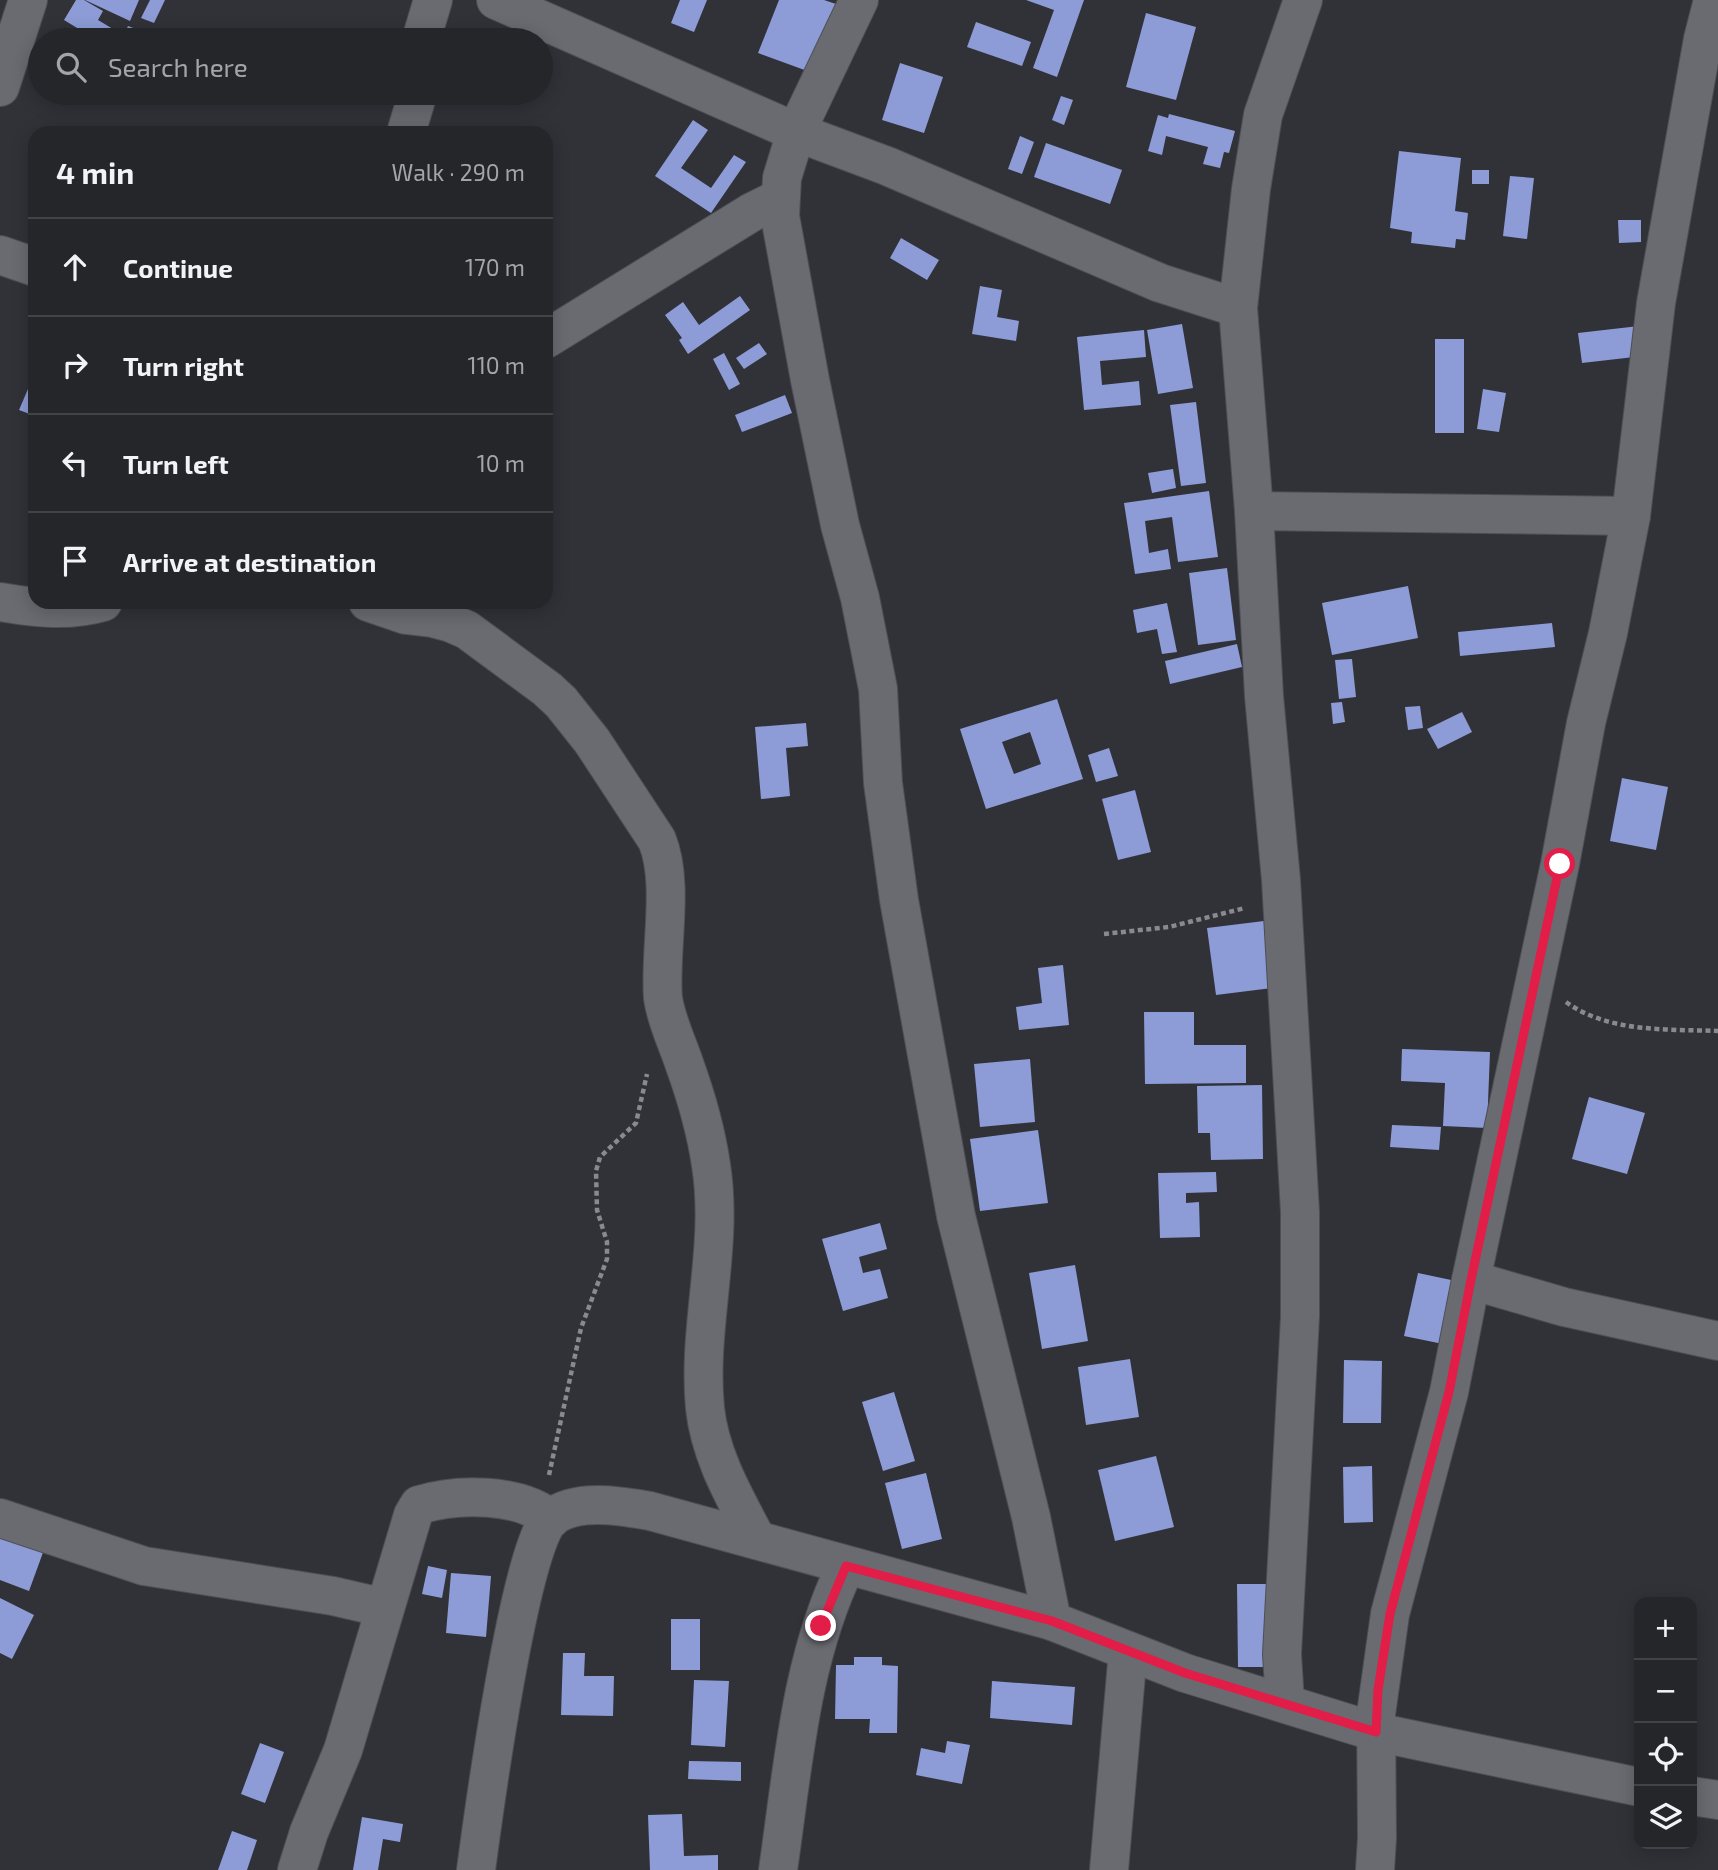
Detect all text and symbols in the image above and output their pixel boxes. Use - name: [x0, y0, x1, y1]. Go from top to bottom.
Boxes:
- search box: [28, 28, 553, 105]
- icon: search: [52, 48, 90, 86]
- text: Search here: [108, 51, 248, 82]
- text: 4 min: [56, 154, 134, 190]
- text: Walk · 290 m: [392, 158, 525, 186]
- icon: ahead: [56, 248, 94, 286]
- text: Continue: [123, 252, 233, 283]
- text: 170 m: [465, 253, 525, 281]
- icon: right: [56, 346, 94, 384]
- text: Turn right: [123, 350, 244, 381]
- text: 110 m: [468, 351, 525, 379]
- icon: left: [56, 444, 94, 482]
- text: Turn left: [123, 448, 229, 479]
- text: 10 m: [477, 449, 525, 477]
- icon: arrive: [56, 542, 94, 580]
- text: Arrive at destination: [123, 546, 376, 577]
- route start: [1544, 848, 1575, 879]
- map controls: [1634, 1597, 1697, 1849]
- button: +: [1634, 1597, 1697, 1660]
- route end: [805, 1610, 836, 1641]
- button: −: [1634, 1660, 1697, 1723]
- button: locate: [1634, 1723, 1697, 1786]
- button: layers: [1634, 1786, 1697, 1849]

